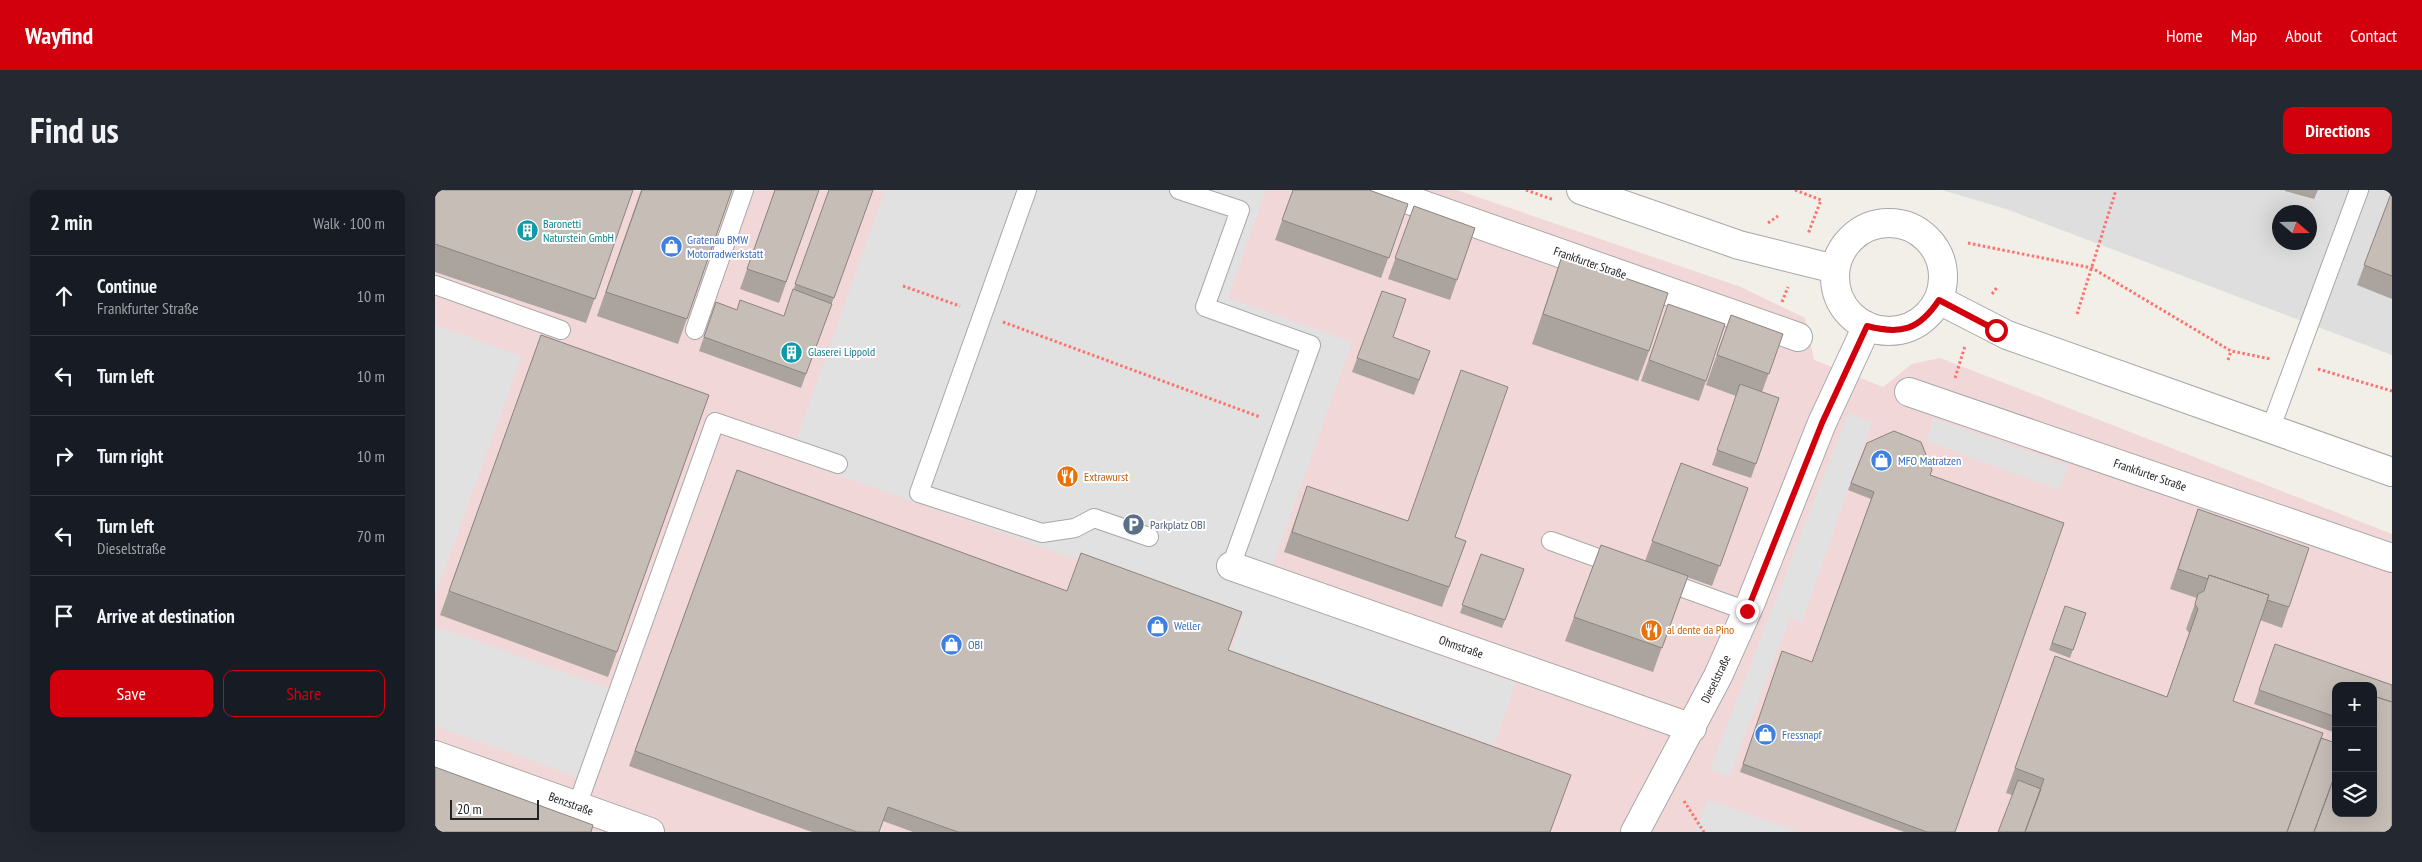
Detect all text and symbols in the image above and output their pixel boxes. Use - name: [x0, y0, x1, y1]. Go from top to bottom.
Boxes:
- text: Wayfind: [25, 20, 93, 51]
- text: Home: [2166, 24, 2203, 47]
- text: Map: [2231, 24, 2257, 47]
- text: About: [2285, 24, 2322, 47]
- text: Contact: [2350, 24, 2397, 47]
- text: Find us: [30, 107, 119, 153]
- button: Directions: [2283, 107, 2392, 154]
- north arrow: [2272, 205, 2317, 250]
- text: 2 min: [50, 209, 92, 236]
- text: Walk · 100 m: [313, 213, 385, 233]
- place label: Baronetti Naturstein GmbH: [543, 216, 614, 245]
- building icon: Baronetti Naturstein GmbH: [515, 219, 539, 243]
- place label: Gratenau BMW Motorradwerkstatt: [687, 232, 764, 261]
- shop icon: Gratenau BMW Motorradwerkstatt: [659, 235, 683, 259]
- street label: Frankfurter Straße: [1552, 243, 1629, 282]
- text: Continue: [97, 274, 157, 298]
- icon: ahead: [50, 282, 78, 310]
- text: 10 m: [357, 286, 385, 306]
- text: Frankfurter Straße: [97, 298, 199, 318]
- route start: [1985, 319, 2008, 342]
- building icon: Glaserei Lippold: [780, 340, 804, 364]
- place label: Glaserei Lippold: [808, 344, 875, 359]
- icon: left: [50, 362, 78, 390]
- text: Turn left: [97, 364, 154, 388]
- text: 10 m: [357, 366, 385, 386]
- icon: right: [50, 442, 78, 470]
- text: Turn right: [97, 444, 163, 468]
- text: 10 m: [357, 446, 385, 466]
- shop icon: MFO Matratzen: [1870, 449, 1894, 473]
- place label: MFO Matratzen: [1898, 453, 1961, 468]
- street label: Frankfurter Straße: [2112, 455, 2189, 494]
- restaurant icon: Extrawurst: [1056, 465, 1080, 489]
- place label: Extrawurst: [1084, 469, 1129, 484]
- parking icon: Parkplatz OBI: [1122, 513, 1146, 537]
- text: Turn left: [97, 514, 154, 538]
- place label: Parkplatz OBI: [1150, 517, 1206, 532]
- icon: left: [50, 522, 78, 550]
- text: 70 m: [357, 526, 385, 546]
- text: Dieselstraße: [97, 538, 166, 558]
- route end: [1736, 600, 1759, 623]
- icon: arrive: [50, 602, 78, 630]
- text: Arrive at destination: [97, 604, 235, 628]
- shop icon: Weller: [1146, 614, 1170, 638]
- place label: Weller: [1174, 618, 1201, 633]
- restaurant icon: al dente da Pino: [1639, 618, 1663, 642]
- place label: al dente da Pino: [1667, 622, 1734, 637]
- street label: Ohmstraße: [1437, 632, 1485, 661]
- shop icon: OBI: [940, 633, 964, 657]
- place label: OBI: [968, 637, 983, 652]
- street label: Dieselstraße: [1697, 652, 1734, 705]
- button: Save: [50, 670, 213, 717]
- button: Share: [223, 670, 385, 717]
- map controls: [2332, 682, 2377, 817]
- button: +: [2332, 682, 2377, 727]
- shop icon: Fressnapf: [1754, 723, 1778, 747]
- place label: Fressnapf: [1782, 727, 1822, 742]
- button: −: [2332, 727, 2377, 772]
- button: layers: [2332, 772, 2377, 817]
- street label: Benzstraße: [547, 789, 596, 819]
- scale bar: [450, 797, 539, 820]
- text: 20 m: [457, 800, 482, 818]

